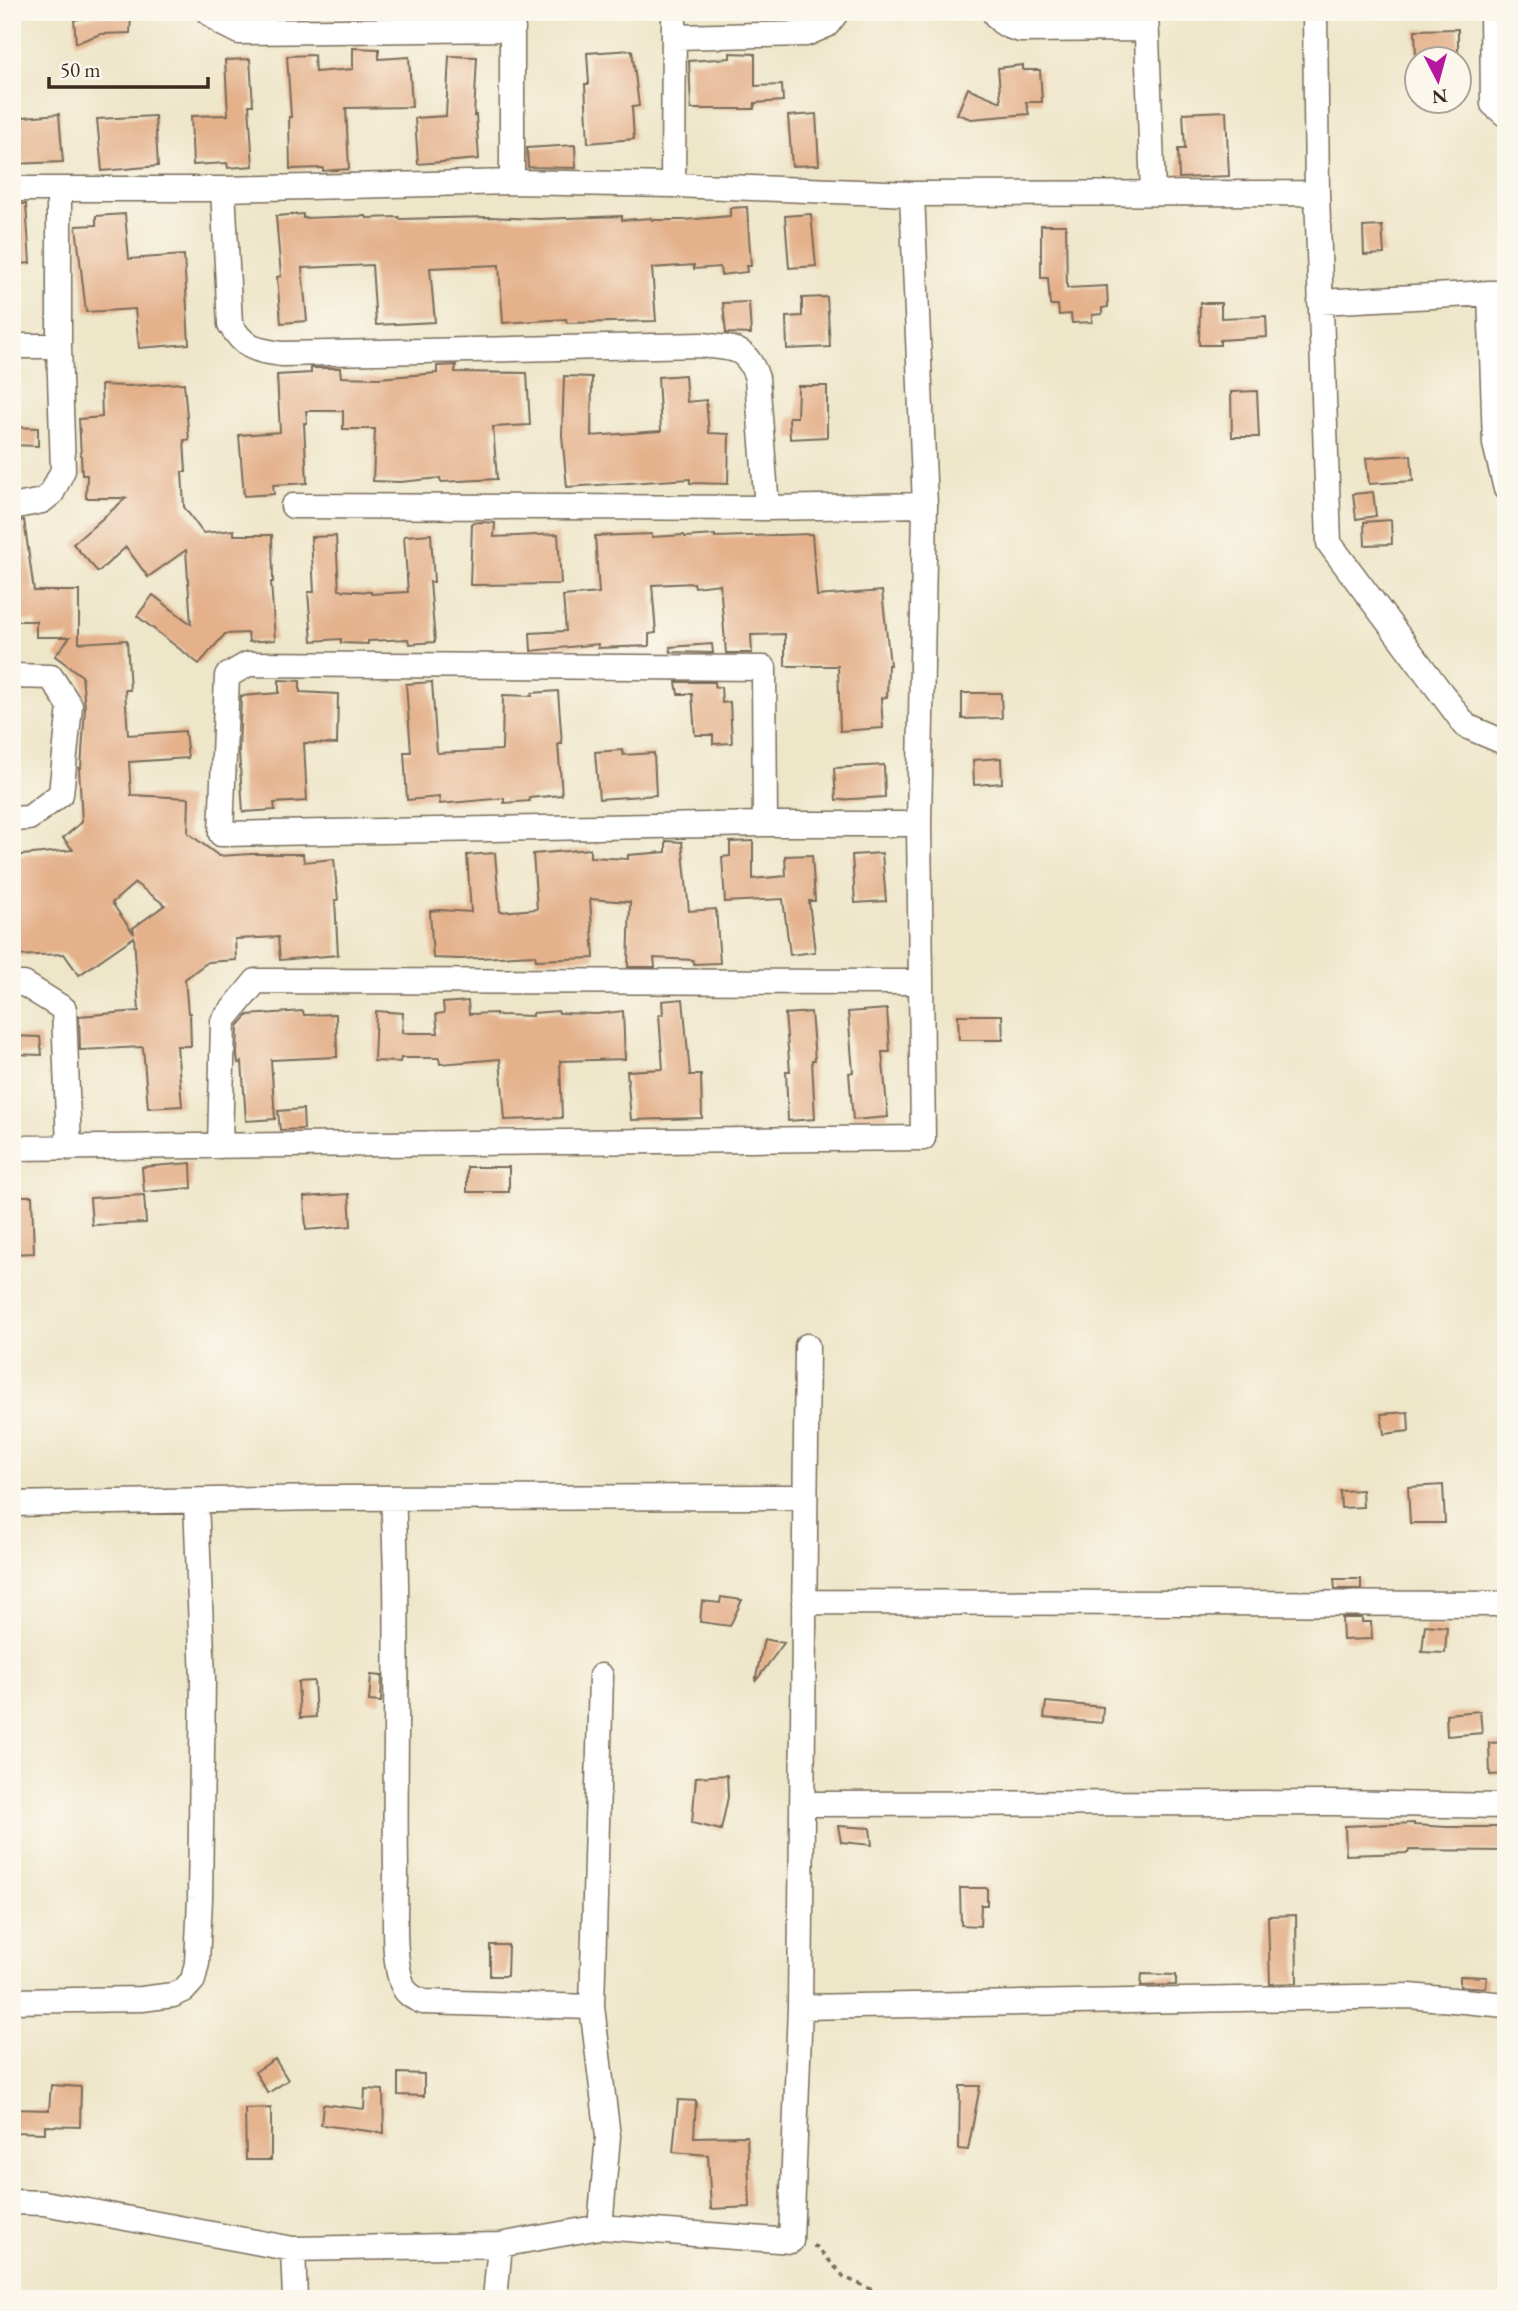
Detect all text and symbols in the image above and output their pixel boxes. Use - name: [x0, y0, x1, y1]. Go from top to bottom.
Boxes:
- scale bar: [49, 46, 208, 90]
- north arrow: [1402, 46, 1472, 116]
- text: 50 m: [60, 56, 101, 83]
- text: N: [1430, 83, 1449, 110]

